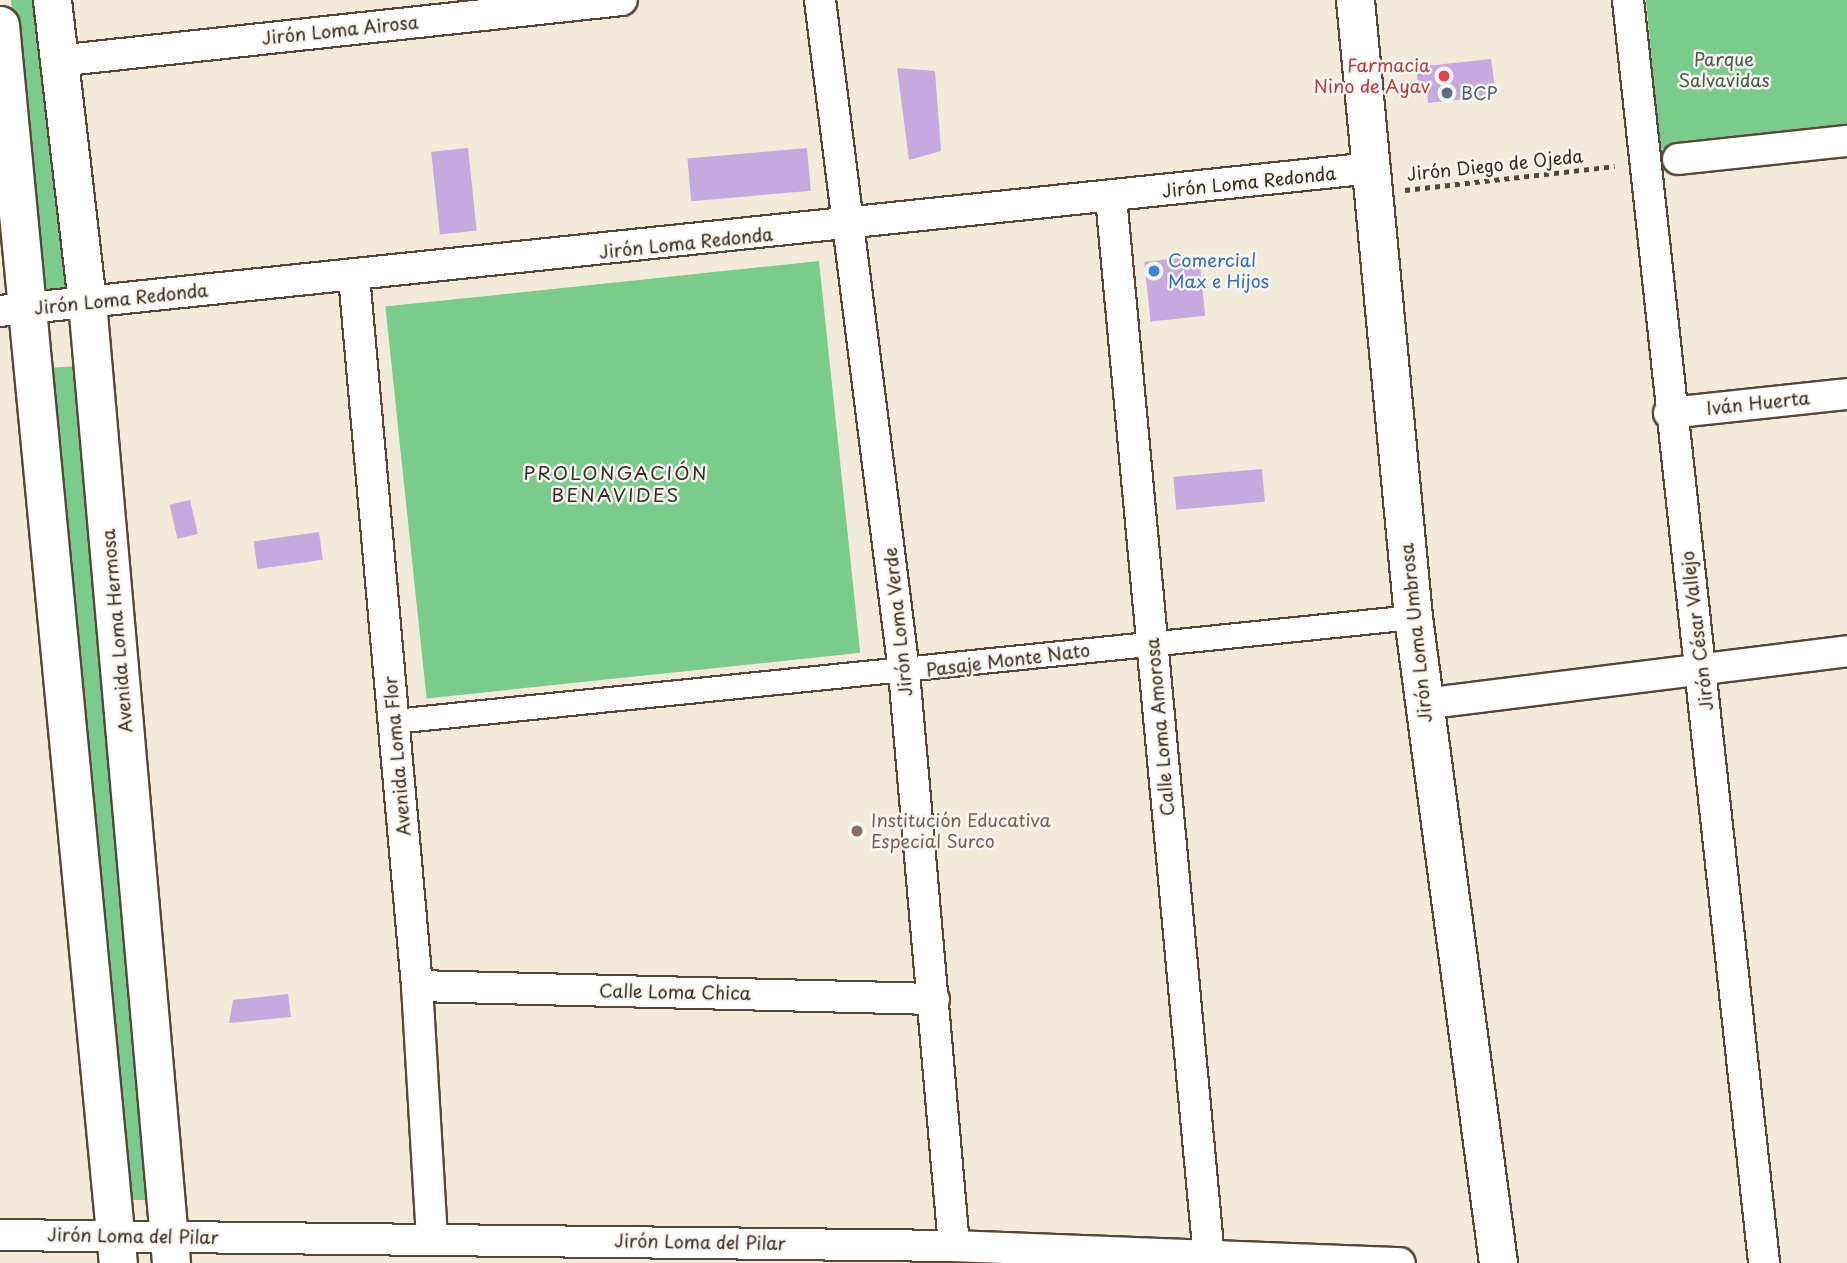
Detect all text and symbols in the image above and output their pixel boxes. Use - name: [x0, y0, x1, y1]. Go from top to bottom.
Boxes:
- street label: Jirón Loma Airosa: [260, 11, 420, 49]
- park label: Parque Salvavidas: [1678, 49, 1770, 92]
- place label: Farmacia Nino de Ayav: [1314, 55, 1430, 98]
- marker: Farmacia Nino de Ayav: [1436, 68, 1452, 84]
- place label: BCP: [1461, 82, 1498, 104]
- marker: BCP: [1439, 85, 1455, 101]
- street label: Jirón Diego de Ojeda: [1404, 145, 1586, 185]
- street label: Jirón Loma Redonda: [1160, 162, 1338, 202]
- street label: Jirón Loma Redonda: [597, 223, 775, 263]
- place label: Comercial Max e Hijos: [1168, 250, 1269, 292]
- marker: Comercial Max e Hijos: [1146, 263, 1162, 279]
- street label: Jirón Loma Redonda: [32, 279, 210, 319]
- street label: Iván Huerta: [1705, 387, 1811, 419]
- district label: PROLONGACIÓN BENAVIDES: [525, 462, 707, 506]
- street label: Avenida Loma Hermosa: [97, 528, 137, 734]
- street label: Jirón Loma Umbrosa: [1396, 542, 1436, 724]
- street label: Jirón Loma Verde: [879, 546, 917, 698]
- street label: Jirón César Vallejo: [1676, 549, 1718, 713]
- street label: Calle Loma Amorosa: [1141, 636, 1179, 818]
- street label: Pasaje Monte Nato: [925, 639, 1091, 681]
- street label: Avenida Loma Flor: [379, 675, 415, 837]
- place label: Institución Educativa Especial Surco: [871, 810, 1051, 852]
- marker: Institución Educativa Especial Surco: [849, 823, 865, 839]
- street label: Calle Loma Chica: [599, 980, 751, 1004]
- street label: Jirón Loma del Pilar: [46, 1224, 220, 1248]
- street label: Jirón Loma del Pilar: [613, 1230, 787, 1254]

